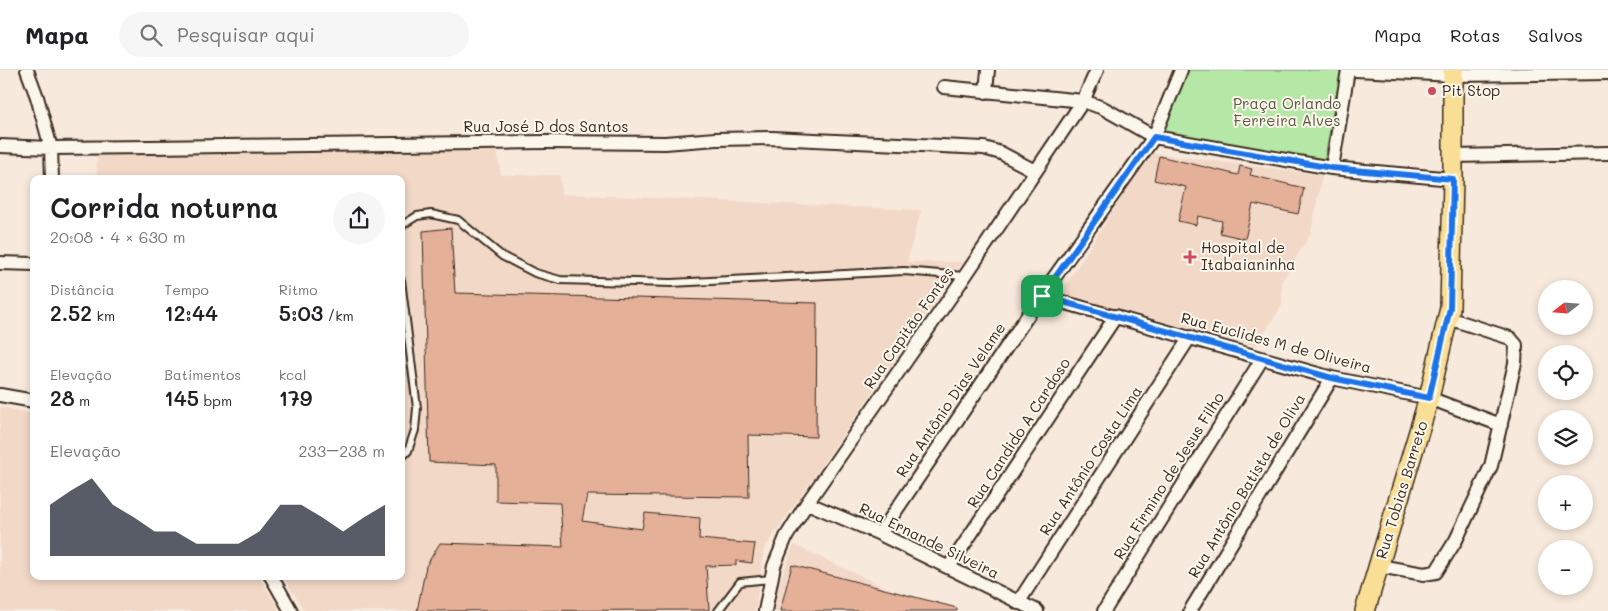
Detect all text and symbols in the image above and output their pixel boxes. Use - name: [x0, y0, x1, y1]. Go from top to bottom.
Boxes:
- search box: [119, 12, 469, 57]
- text: Mapa: [25, 19, 89, 50]
- icon: search: [137, 21, 165, 49]
- text: Pesquisar aqui: [177, 22, 315, 47]
- text: Mapa: [1374, 23, 1422, 47]
- text: Rotas: [1450, 23, 1500, 47]
- text: Salvos: [1528, 23, 1583, 47]
- place label: Pit Stop: [1442, 80, 1500, 100]
- marker: Pit Stop: [1426, 85, 1438, 97]
- park label: Praça Orlando Ferreira Alves: [1233, 93, 1341, 130]
- street label: Rua José D dos Santos: [464, 116, 628, 136]
- text: Corrida noturna: [50, 189, 279, 225]
- button: share: [333, 192, 385, 244]
- text: 20:08 · 4 × 630 m: [50, 226, 186, 247]
- place label: Hospital de Itabaianinha: [1201, 237, 1295, 274]
- marker: Hospital de Itabaianinha: [1183, 250, 1197, 264]
- street label: Rua Capitão Fontes: [859, 263, 958, 392]
- pin: [1021, 275, 1063, 317]
- text: Distância: [50, 280, 115, 299]
- text: Tempo: [164, 280, 209, 299]
- text: Ritmo: [279, 280, 318, 299]
- north arrow: [1538, 280, 1592, 335]
- map controls: [1538, 280, 1593, 595]
- icon: arrive: [1028, 282, 1056, 310]
- text: 2.52: [50, 299, 92, 326]
- text: 12:44: [164, 299, 218, 326]
- text: 5:03: [279, 299, 323, 326]
- text: km: [92, 306, 115, 325]
- text: /km: [323, 306, 354, 325]
- street label: Rua Euclides M de Oliveira: [1179, 307, 1374, 377]
- street label: Rua Antônio Dias Velame: [891, 318, 1009, 481]
- button: locate: [1538, 345, 1593, 400]
- street label: Rua Candido A Cardoso: [962, 354, 1074, 511]
- text: Elevação: [50, 365, 112, 384]
- text: Batimentos: [164, 365, 241, 384]
- text: kcal: [279, 365, 307, 384]
- street label: Rua Antônio Costa Lima: [1034, 382, 1146, 539]
- text: 28: [50, 384, 75, 411]
- text: 145: [164, 384, 199, 411]
- text: 179: [279, 384, 312, 411]
- street label: Rua Firmino de Jesus Filho: [1108, 388, 1228, 563]
- street label: Rua Antônio Batista de Oliva: [1183, 390, 1309, 581]
- text: m: [75, 391, 90, 410]
- text: bpm: [199, 391, 232, 410]
- button: layers: [1538, 410, 1593, 465]
- street label: Rua Tobias Barreto: [1371, 418, 1432, 561]
- text: Elevação: [50, 440, 120, 461]
- text: 233–238 m: [298, 440, 385, 461]
- button: +: [1538, 475, 1593, 530]
- street label: Rua Ernande Silveira: [856, 498, 1003, 583]
- button: −: [1538, 540, 1593, 595]

